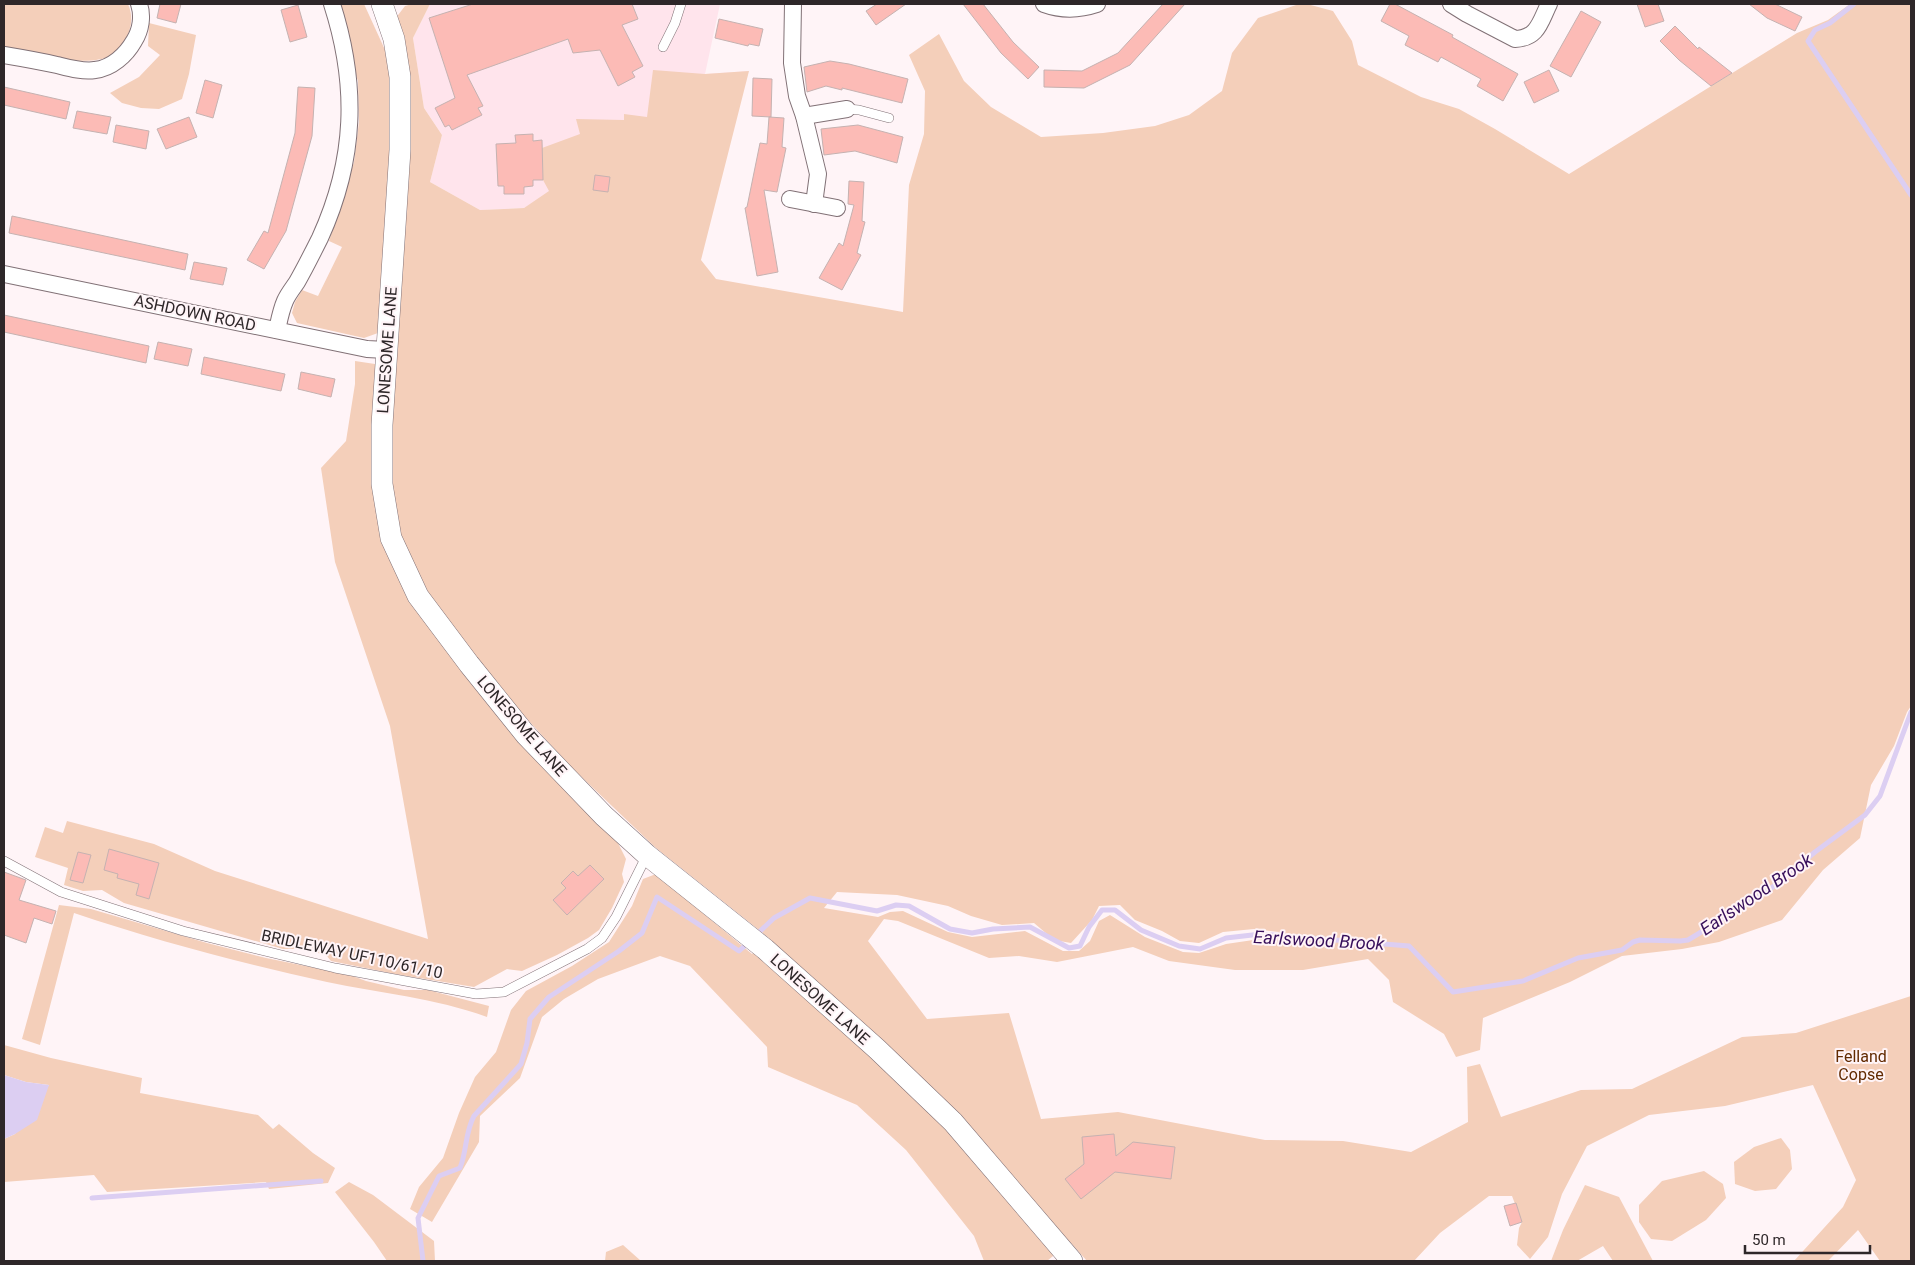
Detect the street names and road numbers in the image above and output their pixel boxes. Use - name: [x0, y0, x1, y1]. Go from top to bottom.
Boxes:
- street label: LONESOME LANE: [373, 286, 401, 414]
- street label: ASHDOWN ROAD: [132, 291, 258, 335]
- street label: LONESOME LANE: [473, 672, 571, 780]
- street label: BRIDLEWAY UF110/61/10: [260, 925, 444, 983]
- street label: LONESOME LANE: [767, 949, 873, 1049]

